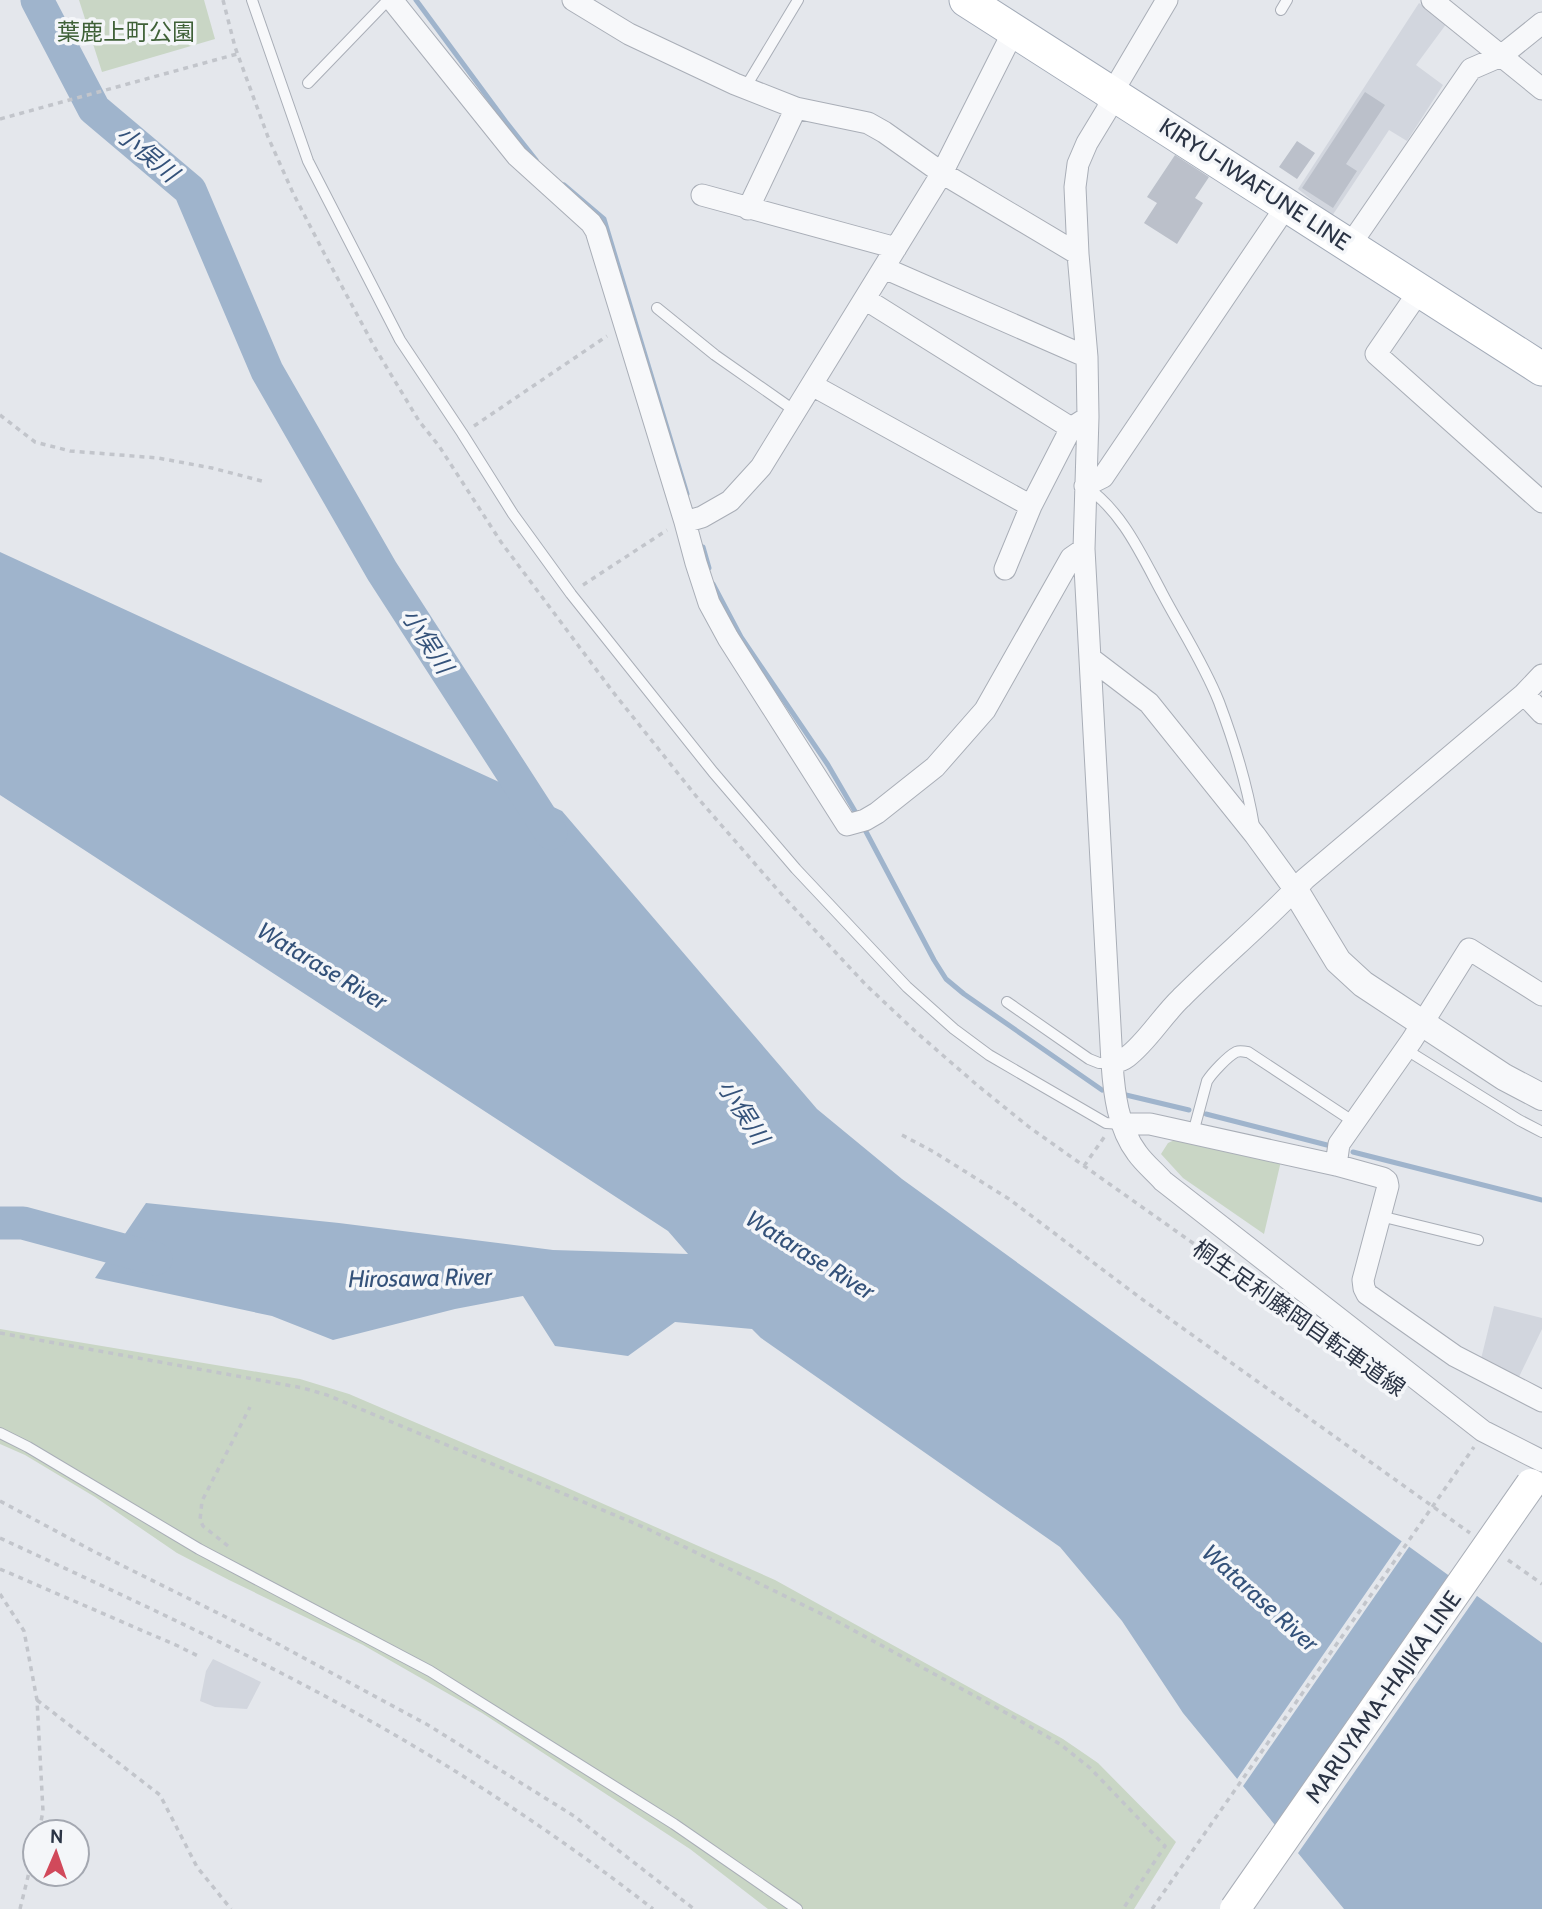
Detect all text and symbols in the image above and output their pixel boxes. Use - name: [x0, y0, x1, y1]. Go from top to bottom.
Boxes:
- park label: 葉鹿上町公園: [57, 18, 195, 46]
- street label: KIRYU-IWAFUNE LINE: [1154, 112, 1356, 256]
- water label: 小俣川: [110, 119, 187, 190]
- water label: 小俣川: [396, 603, 461, 681]
- water label: Watarase River: [252, 915, 394, 1017]
- water label: 小俣川: [712, 1074, 777, 1152]
- water label: Watarase River: [741, 1203, 881, 1307]
- street label: 桐生足利藤岡自転車道線: [1187, 1234, 1411, 1402]
- water label: Hirosawa River: [348, 1262, 494, 1293]
- water label: Watarase River: [1196, 1538, 1326, 1658]
- street label: MARUYAMA-HAJIKA LINE: [1299, 1586, 1467, 1808]
- north arrow: [21, 1818, 91, 1888]
- text: N: [49, 1825, 64, 1848]

